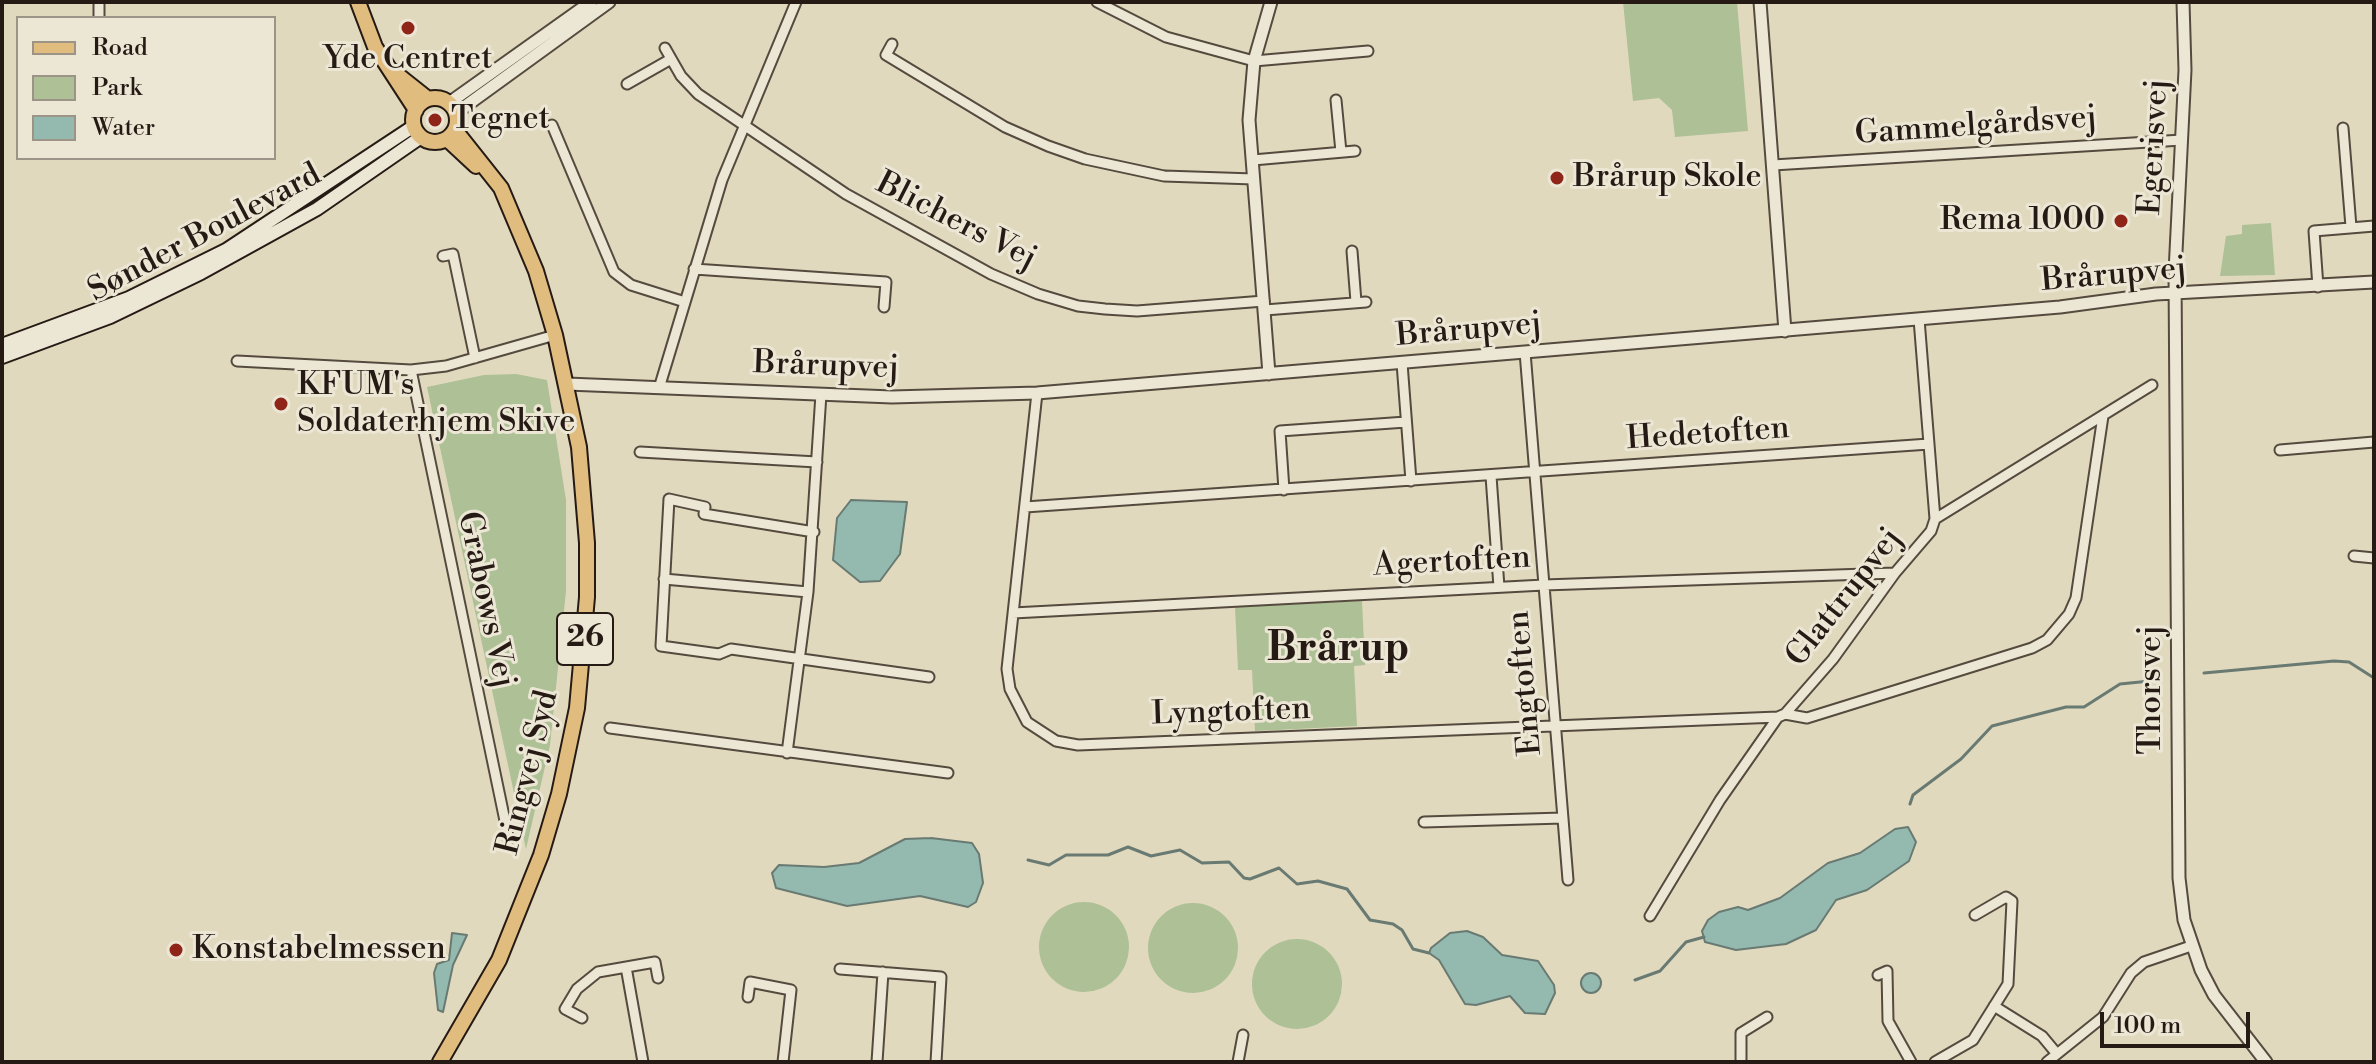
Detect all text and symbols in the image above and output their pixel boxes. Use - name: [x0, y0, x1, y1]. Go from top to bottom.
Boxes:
- legend: [16, 16, 276, 160]
- marker: Yde Centret: [399, 19, 417, 37]
- text: Road: [92, 33, 148, 63]
- place label: Yde Centret: [323, 41, 493, 79]
- text: Park: [92, 73, 142, 103]
- street label: Egerisvej: [2132, 78, 2178, 216]
- street label: Gammelgårdsvej: [1854, 99, 2098, 155]
- place label: Tegnet: [451, 101, 550, 139]
- marker: Tegnet: [426, 111, 444, 129]
- text: Water: [92, 113, 155, 143]
- street label: Sønder Boulevard: [82, 156, 328, 312]
- place label: Brårup Skole: [1573, 159, 1762, 197]
- street label: Blichers Vej: [869, 165, 1043, 279]
- marker: Brårup Skole: [1548, 169, 1566, 187]
- place label: Rema 1000: [1940, 202, 2105, 240]
- marker: Rema 1000: [2112, 212, 2130, 230]
- street label: Brårupvej: [2040, 251, 2188, 301]
- street label: Brårupvej: [1395, 306, 1543, 356]
- street label: Brårupvej: [752, 345, 900, 389]
- place label: KFUM's Soldaterhjem Skive: [297, 367, 575, 442]
- marker: KFUM's Soldaterhjem Skive: [272, 395, 290, 413]
- street label: Hedetoften: [1625, 410, 1791, 460]
- street label: Grabows Vej: [448, 508, 522, 692]
- street label: Glattrupvej: [1779, 521, 1911, 675]
- street label: Agertoften: [1372, 540, 1532, 586]
- street label: Engtoften: [1501, 609, 1551, 757]
- road number: 26: [557, 613, 613, 665]
- street label: Thorsvej: [2133, 625, 2171, 755]
- district label: Brårup: [1267, 626, 1409, 674]
- street label: Ringvej Syd: [490, 687, 568, 859]
- street label: Lyngtoften: [1151, 691, 1311, 735]
- place label: Konstabelmessen: [192, 931, 446, 969]
- marker: Konstabelmessen: [167, 941, 185, 959]
- scale bar: [2104, 996, 2254, 1046]
- text: 100 m: [2114, 1011, 2181, 1041]

